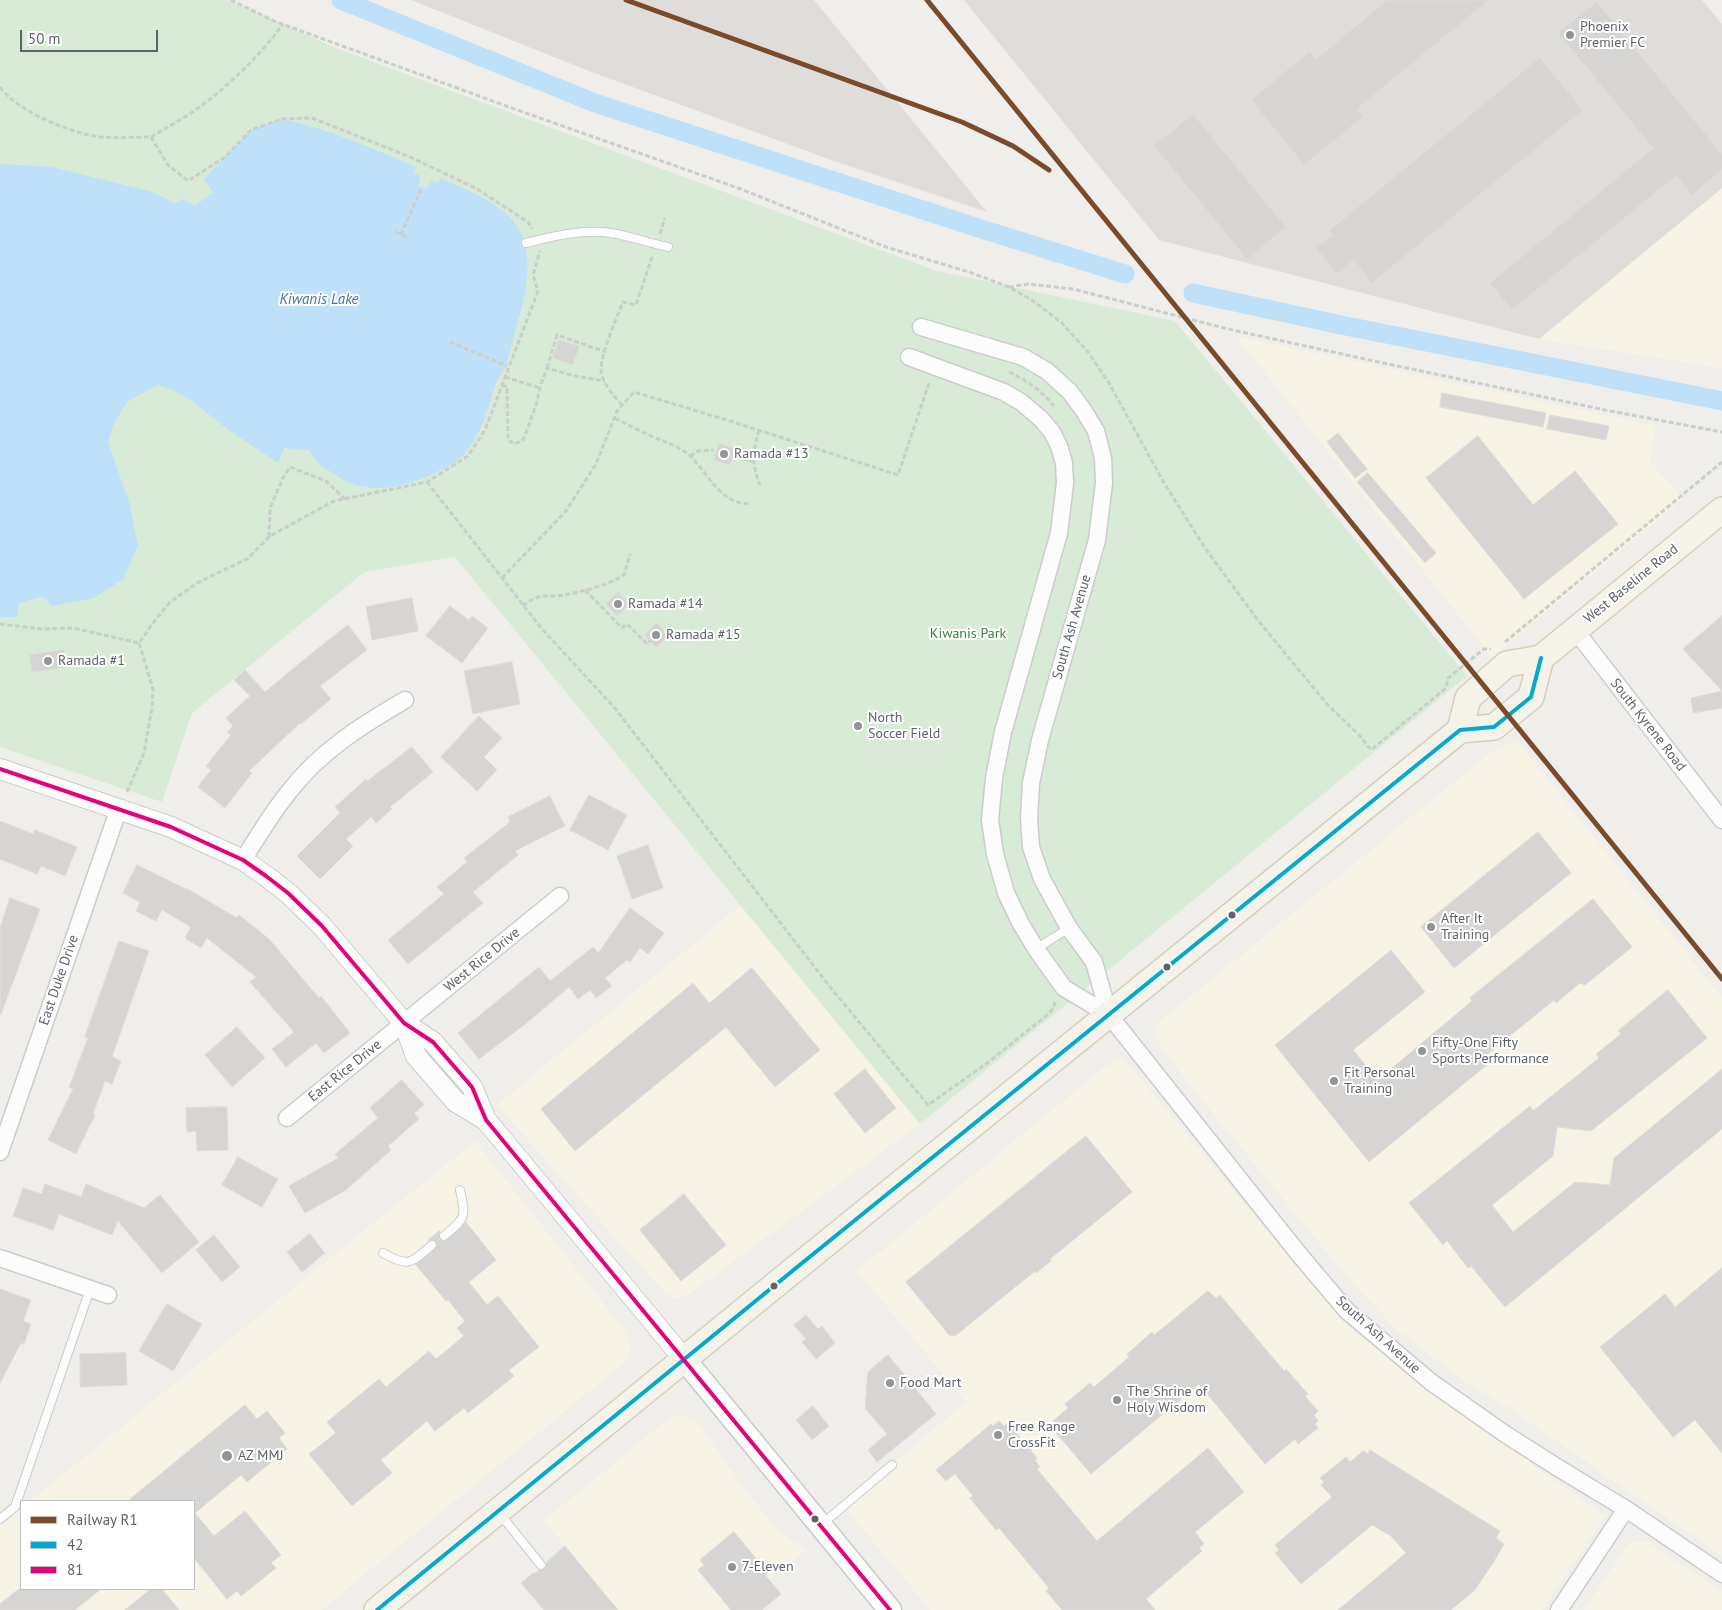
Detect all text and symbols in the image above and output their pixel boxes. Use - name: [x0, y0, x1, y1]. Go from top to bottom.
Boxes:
- place label: Phoenix Premier FC: [1580, 19, 1645, 52]
- scale bar: [22, 20, 160, 52]
- text: 50 m: [28, 29, 61, 48]
- marker: Phoenix Premier FC: [1564, 29, 1576, 41]
- water label: Kiwanis Lake: [280, 291, 358, 309]
- place label: Ramada #13: [734, 446, 809, 462]
- marker: Ramada #13: [718, 448, 730, 460]
- street label: West Baseline Road: [1580, 541, 1682, 627]
- street label: South Ash Avenue: [1049, 573, 1095, 681]
- place label: Ramada #14: [628, 596, 703, 612]
- marker: Ramada #14: [612, 598, 624, 610]
- park label: Kiwanis Park: [930, 626, 1006, 642]
- place label: Ramada #15: [666, 627, 741, 643]
- marker: Ramada #15: [650, 629, 662, 641]
- place label: Ramada #1: [58, 653, 125, 669]
- marker: Ramada #1: [42, 655, 54, 667]
- street label: South Kyrene Road: [1607, 675, 1689, 775]
- place label: North Soccer Field: [868, 710, 940, 742]
- marker: North Soccer Field: [852, 720, 864, 732]
- unlabelled marker: [1227, 910, 1237, 920]
- place label: After It Training: [1441, 911, 1489, 944]
- marker: After It Training: [1425, 921, 1437, 933]
- street label: West Rice Drive: [441, 924, 523, 996]
- street label: East Duke Drive: [36, 933, 82, 1027]
- unlabelled marker: [1162, 962, 1172, 972]
- place label: Fifty-One Fifty Sports Performance: [1432, 1035, 1549, 1068]
- street label: East Rice Drive: [305, 1036, 385, 1106]
- marker: Fifty-One Fifty Sports Performance: [1416, 1045, 1428, 1057]
- place label: Fit Personal Training: [1344, 1065, 1415, 1098]
- marker: Fit Personal Training: [1328, 1075, 1340, 1087]
- unlabelled marker: [769, 1281, 779, 1291]
- street label: South Ash Avenue: [1332, 1293, 1424, 1377]
- place label: Food Mart: [900, 1375, 961, 1391]
- marker: Food Mart: [884, 1377, 896, 1389]
- place label: The Shrine of Holy Wisdom: [1127, 1384, 1207, 1416]
- marker: The Shrine of Holy Wisdom: [1111, 1394, 1123, 1406]
- place label: Free Range CrossFit: [1008, 1419, 1075, 1451]
- marker: Free Range CrossFit: [992, 1429, 1004, 1441]
- place label: AZ MMJ: [238, 1448, 284, 1464]
- marker: AZ MMJ: [220, 1449, 234, 1463]
- legend: [20, 1500, 195, 1590]
- text: Railway R1: [67, 1510, 138, 1529]
- unlabelled marker: [810, 1514, 820, 1524]
- text: 42: [67, 1535, 83, 1554]
- place label: 7-Eleven: [742, 1559, 794, 1575]
- text: 81: [67, 1560, 83, 1579]
- marker: 7-Eleven: [726, 1561, 738, 1573]

